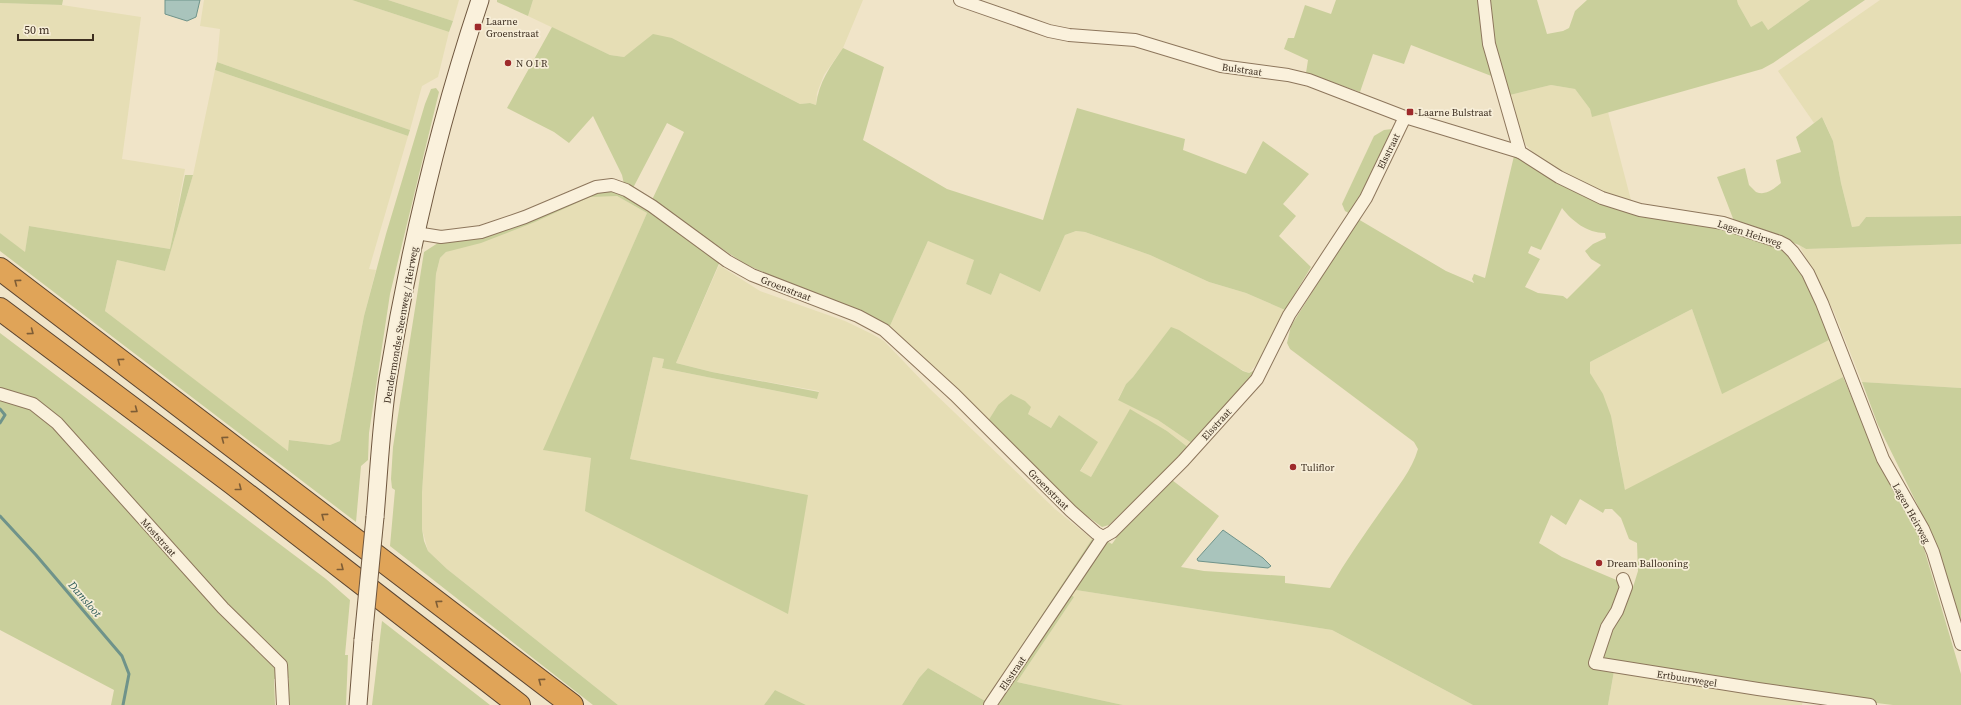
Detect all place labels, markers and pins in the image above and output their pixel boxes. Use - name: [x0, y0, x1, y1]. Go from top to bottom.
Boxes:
- place label: Laarne Groenstraat: [486, 15, 539, 40]
- marker: Laarne Groenstraat: [473, 22, 483, 32]
- place label: N O I R: [516, 57, 548, 70]
- marker: N O I R: [503, 58, 513, 68]
- place label: Laarne Bulstraat: [1418, 106, 1493, 119]
- marker: Laarne Bulstraat: [1405, 107, 1415, 117]
- place label: Tuliflor: [1301, 461, 1335, 474]
- marker: Tuliflor: [1288, 462, 1298, 472]
- place label: Dream Ballooning: [1607, 557, 1688, 570]
- marker: Dream Ballooning: [1594, 558, 1604, 568]

